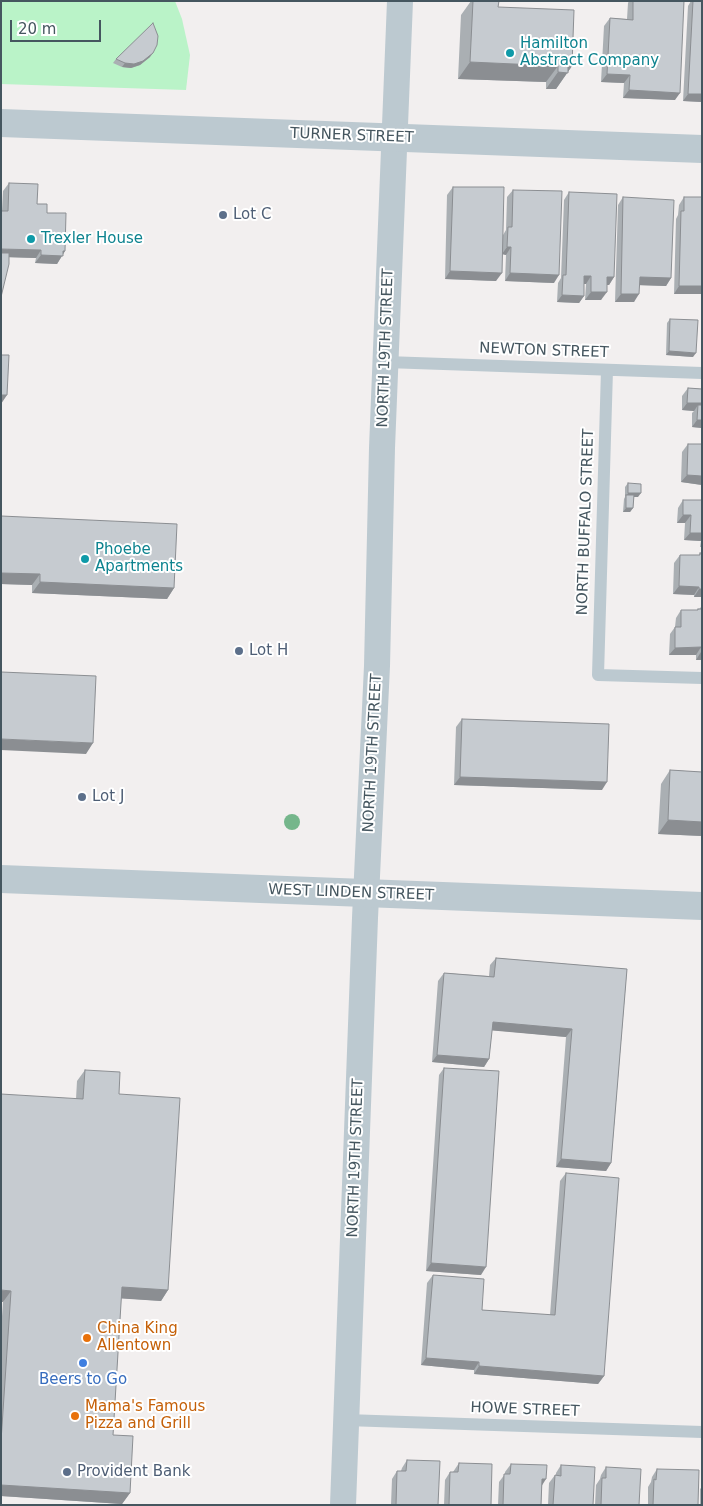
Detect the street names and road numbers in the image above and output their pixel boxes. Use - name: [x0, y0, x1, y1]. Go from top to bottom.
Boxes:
- street label: TURNER STREET: [290, 125, 414, 147]
- street label: NORTH 19TH STREET: [374, 268, 398, 428]
- street label: NEWTON STREET: [479, 340, 609, 362]
- street label: NORTH BUFFALO STREET: [574, 428, 598, 616]
- street label: NORTH 19TH STREET: [360, 673, 386, 833]
- street label: WEST LINDEN STREET: [268, 881, 434, 905]
- street label: NORTH 19TH STREET: [344, 1078, 368, 1238]
- street label: HOWE STREET: [470, 1399, 580, 1421]

